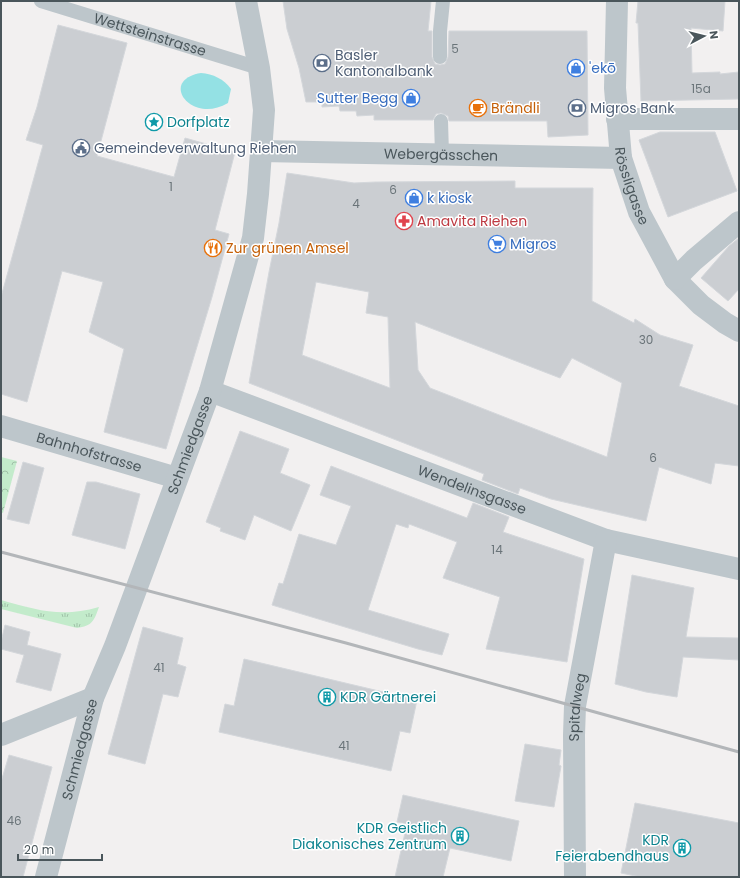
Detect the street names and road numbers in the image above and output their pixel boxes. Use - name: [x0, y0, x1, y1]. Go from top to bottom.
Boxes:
- street label: Wettsteinstrasse: [91, 8, 209, 61]
- street label: Webergässchen: [384, 143, 498, 166]
- street label: Rössligasse: [610, 146, 654, 229]
- street label: Schmiedgasse: [162, 393, 218, 497]
- street label: Bahnhofstrasse: [34, 427, 145, 477]
- street label: Wendelinsgasse: [415, 460, 530, 519]
- street label: Spitalweg: [564, 671, 591, 741]
- street label: Schmiedgasse: [57, 696, 102, 802]

